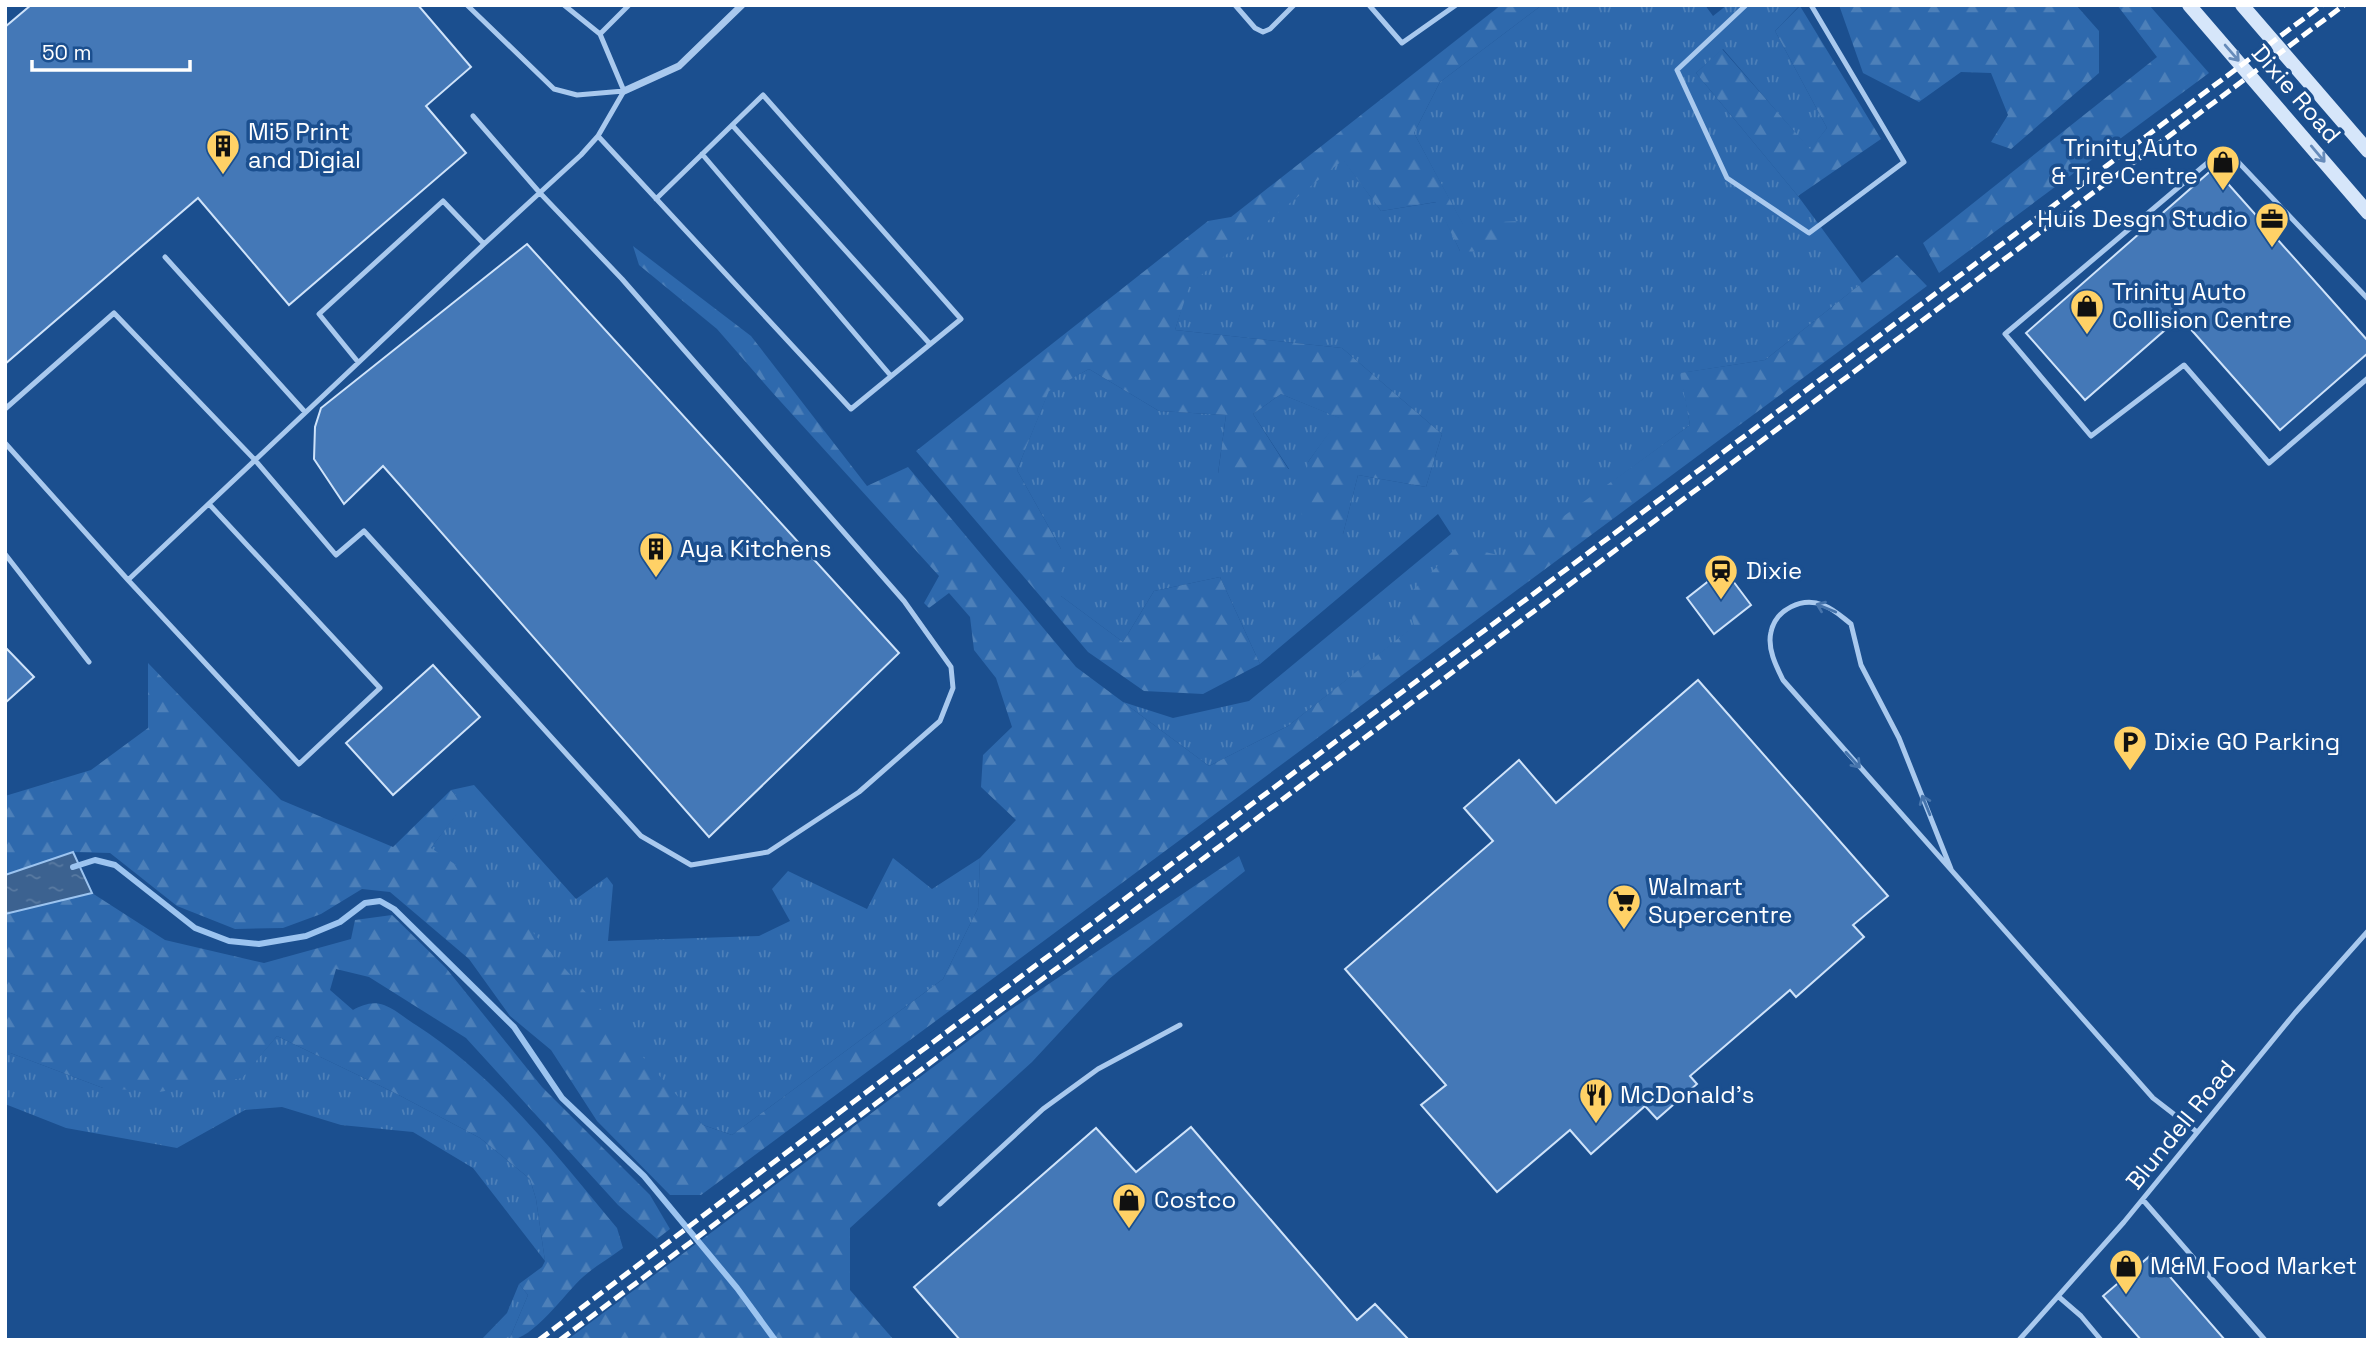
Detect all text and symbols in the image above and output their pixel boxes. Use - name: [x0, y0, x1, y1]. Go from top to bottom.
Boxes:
- scale bar: [32, 28, 189, 72]
- street label: Dixie Road: [2245, 38, 2348, 150]
- text: 50 m: [42, 39, 92, 66]
- one-way arrow: [2223, 44, 2239, 62]
- place label: Mi5 Print and Digial: [248, 116, 361, 175]
- building icon: Mi5 Print and Digial: [204, 127, 242, 176]
- place label: Trinity Auto & Tire Centre: [2051, 132, 2198, 191]
- shop icon: Trinity Auto & Tire Centre: [2204, 143, 2242, 192]
- one-way arrow: [2310, 145, 2326, 163]
- office icon: Huis Desgn Studio: [2253, 200, 2291, 249]
- place label: Huis Desgn Studio: [2037, 203, 2248, 234]
- place label: Trinity Auto Collision Centre: [2112, 276, 2292, 335]
- shop icon: Trinity Auto Collision Centre: [2068, 287, 2106, 336]
- building icon: Aya Kitchens: [637, 530, 675, 579]
- place label: Aya Kitchens: [680, 533, 832, 564]
- station icon: Dixie: [1702, 552, 1740, 601]
- place label: Dixie: [1746, 555, 1802, 586]
- one-way arrow: [1815, 600, 1837, 613]
- parking icon: Dixie GO Parking: [2111, 723, 2149, 772]
- place label: Dixie GO Parking: [2154, 726, 2340, 757]
- one-way arrow: [1845, 751, 1861, 769]
- one-way arrow: [1919, 795, 1932, 817]
- place label: Walmart Supercentre: [1648, 871, 1792, 930]
- supermarket icon: Walmart Supercentre: [1605, 882, 1643, 931]
- street label: Blundell Road: [2119, 1054, 2242, 1196]
- restaurant icon: McDonald's: [1577, 1076, 1615, 1125]
- place label: McDonald's: [1620, 1079, 1754, 1110]
- shop icon: Costco: [1110, 1181, 1148, 1230]
- place label: Costco: [1154, 1184, 1236, 1215]
- shop icon: M&M Food Market: [2107, 1247, 2145, 1296]
- place label: M&M Food Market: [2150, 1250, 2357, 1281]

